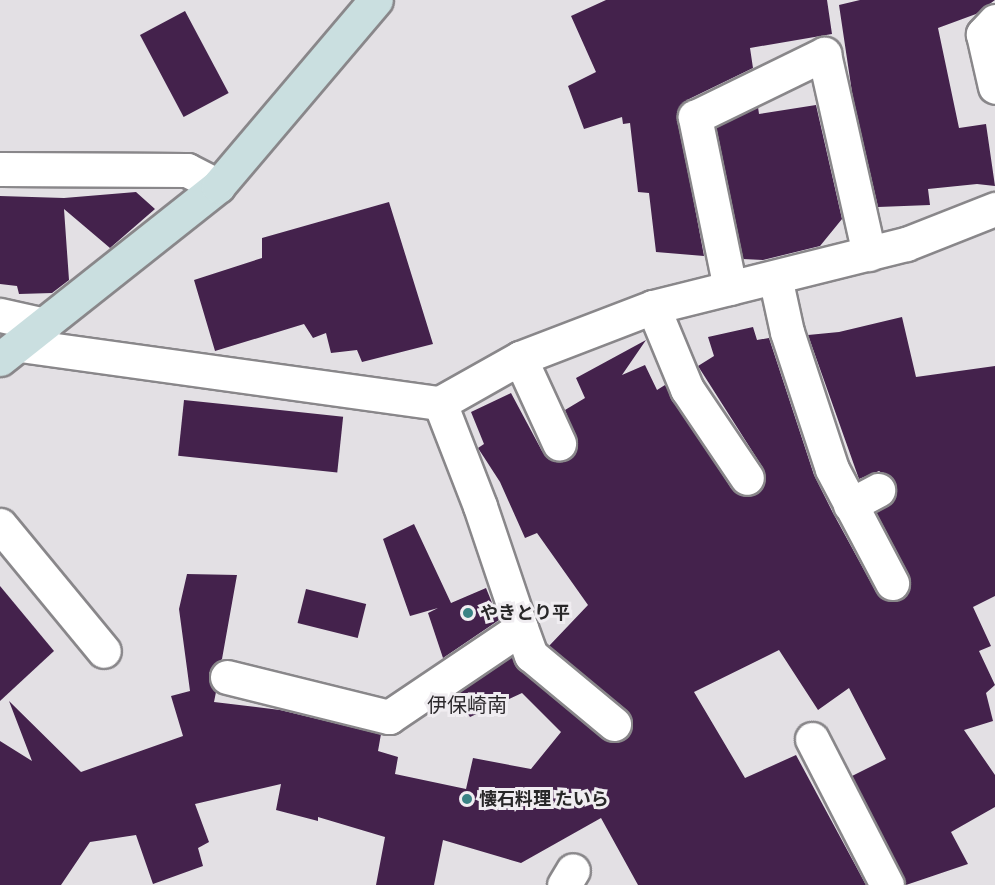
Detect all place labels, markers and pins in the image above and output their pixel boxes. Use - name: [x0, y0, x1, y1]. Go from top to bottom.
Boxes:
- place label: やきとり平: [480, 602, 570, 624]
- marker: やきとり平: [461, 606, 475, 620]
- place label: 懐石料理 たいら: [479, 788, 609, 810]
- marker: 懐石料理 たいら: [460, 792, 474, 806]

